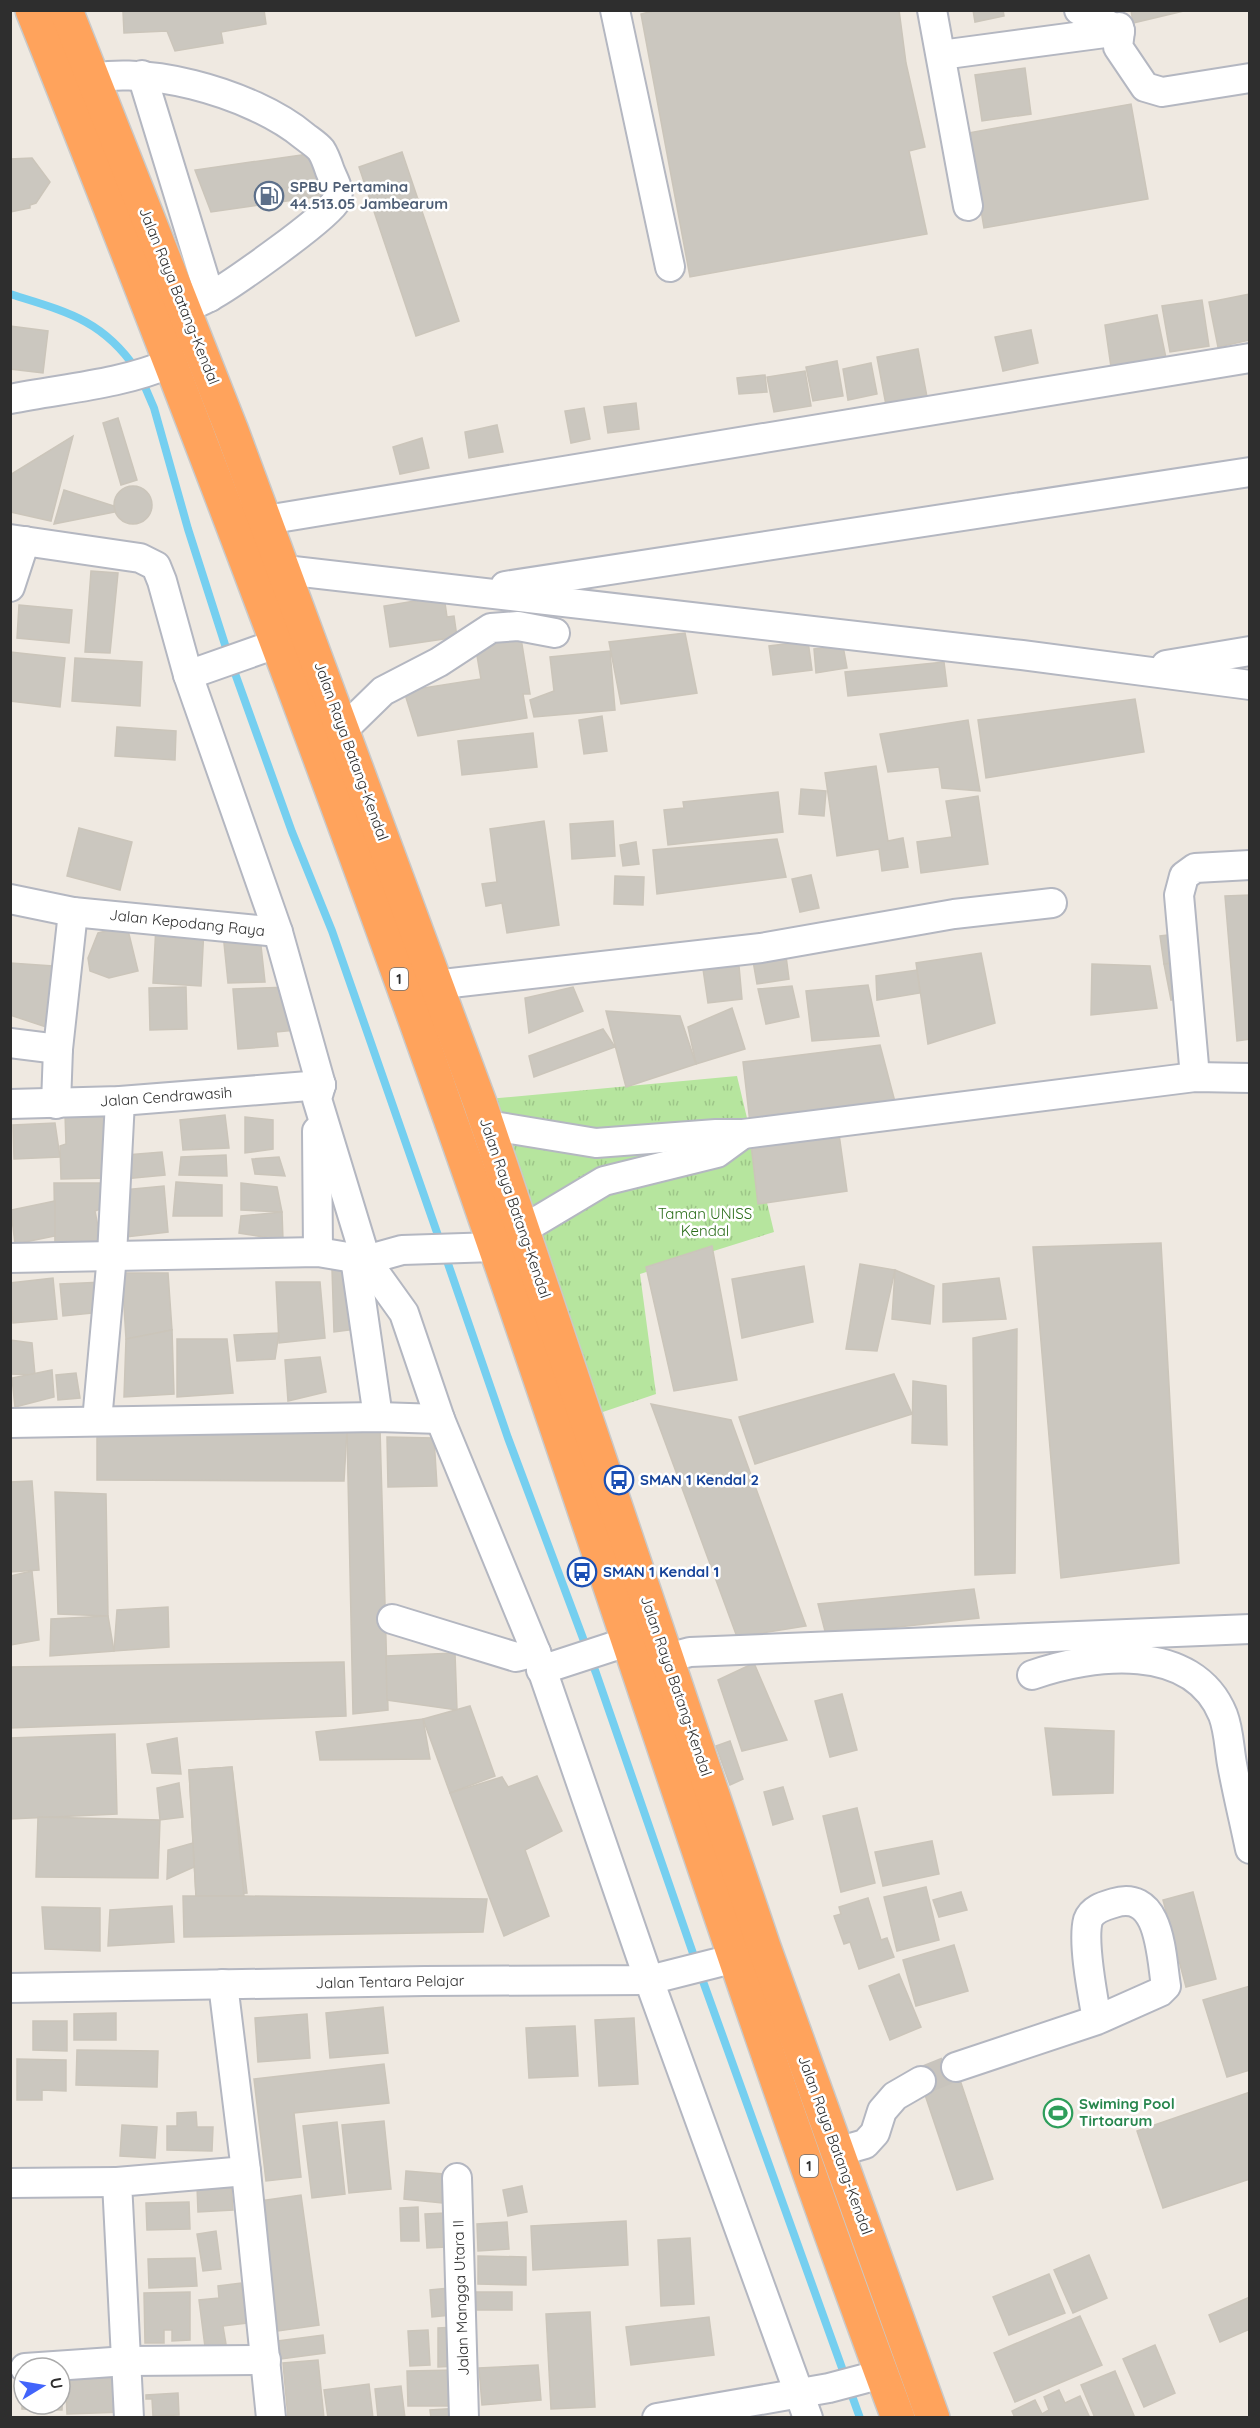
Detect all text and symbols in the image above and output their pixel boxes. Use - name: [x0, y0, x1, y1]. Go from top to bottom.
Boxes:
- place label: SPBU Pertamina 44.513.05 Jambearum: [290, 177, 448, 213]
- fuel station icon: SPBU Pertamina 44.513.05 Jambearum: [253, 180, 285, 212]
- street label: Jalan Raya Batang-Kendal: [135, 204, 224, 387]
- street label: Jalan Raya Batang-Kendal: [310, 659, 393, 843]
- street label: Jalan Kepodang Raya: [108, 905, 266, 940]
- road number: 1: [390, 968, 408, 990]
- street label: Jalan Cendrawasih: [99, 1082, 233, 1111]
- street label: Jalan Raya Batang-Kendal: [476, 1115, 555, 1300]
- park label: Taman UNISS Kendal: [658, 1204, 752, 1240]
- bus stop icon: SMAN 1 Kendal 2: [603, 1464, 635, 1496]
- place label: SMAN 1 Kendal 2: [640, 1470, 759, 1489]
- bus stop icon: SMAN 1 Kendal 1: [566, 1556, 598, 1588]
- place label: SMAN 1 Kendal 1: [603, 1562, 719, 1581]
- street label: Jalan Raya Batang-Kendal: [637, 1593, 716, 1778]
- street label: Jalan Tentara Pelajar: [315, 1971, 465, 1992]
- street label: Jalan Raya Batang-Kendal: [794, 2053, 877, 2237]
- place label: Swiming Pool Tirtoarum: [1079, 2094, 1175, 2130]
- sports icon: Swiming Pool Tirtoarum: [1042, 2097, 1074, 2129]
- road number: 1: [800, 2155, 818, 2177]
- street label: Jalan Mangga Utara II: [448, 2220, 473, 2376]
- north arrow: [12, 2356, 72, 2416]
- text: U: [46, 2376, 68, 2391]

